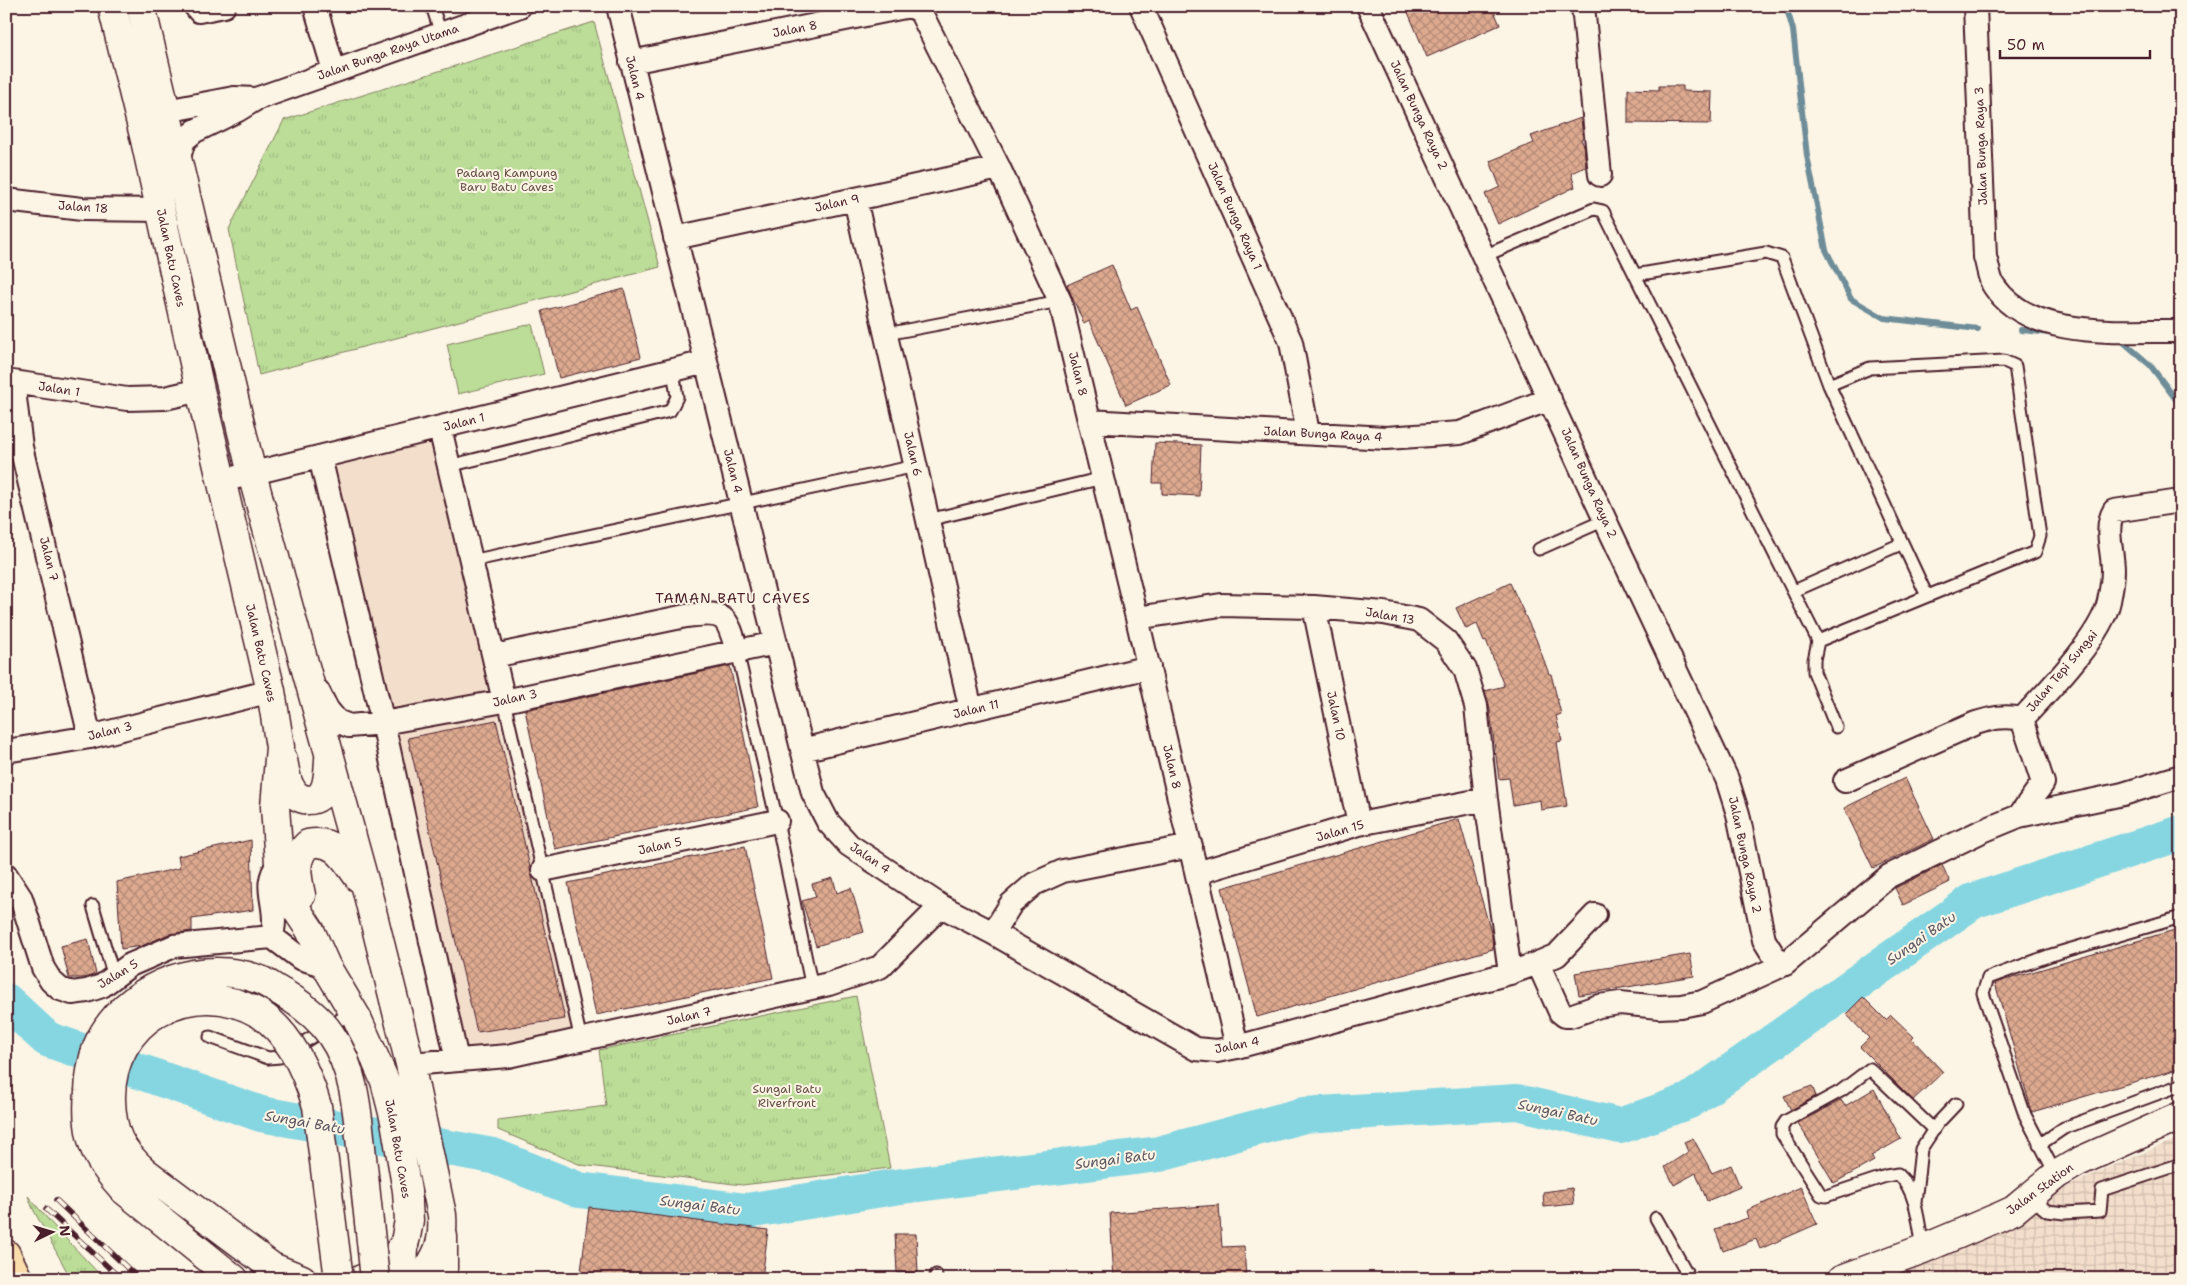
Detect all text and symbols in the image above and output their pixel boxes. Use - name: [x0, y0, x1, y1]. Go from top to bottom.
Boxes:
- street label: Jalan 8: [771, 17, 819, 41]
- street label: Jalan Bunga Raya Utama: [315, 20, 461, 84]
- scale bar: [2000, 28, 2150, 60]
- text: 50 m: [2007, 35, 2045, 55]
- street label: Jalan 4: [622, 54, 648, 102]
- street label: Jalan Bunga Raya 2: [1387, 58, 1451, 172]
- street label: Jalan Bunga Raya 3: [1971, 86, 1991, 206]
- street label: Jalan Bunga Raya 1: [1204, 160, 1266, 272]
- park label: Padang Kampung Baru Batu Caves: [457, 165, 557, 195]
- street label: Jalan 9: [813, 190, 861, 216]
- street label: Jalan 18: [57, 197, 109, 217]
- street label: Jalan Batu Caves: [153, 207, 189, 309]
- street label: Jalan 8: [1065, 350, 1091, 398]
- street label: Jalan 1: [37, 378, 81, 400]
- street label: Jalan 1: [442, 409, 486, 435]
- street label: Jalan Bunga Raya 4: [1263, 423, 1383, 445]
- street label: Jalan Bunga Raya 2: [1557, 425, 1621, 541]
- street label: Jalan 6: [900, 430, 926, 478]
- street label: Jalan 4: [720, 447, 746, 495]
- street label: Jalan 7: [36, 535, 62, 583]
- district label: TAMAN BATU CAVES: [655, 589, 811, 607]
- street label: Jalan Batu Caves: [242, 602, 280, 704]
- street label: Jalan 13: [1364, 604, 1416, 628]
- street label: Jalan Tepi Sungai: [2023, 627, 2101, 715]
- street label: Jalan 3: [491, 685, 539, 711]
- street label: Jalan 10: [1323, 690, 1349, 742]
- street label: Jalan 11: [952, 696, 1000, 722]
- street label: Jalan 3: [86, 718, 134, 744]
- street label: Jalan 8: [1159, 743, 1185, 791]
- street label: Jalan Bunga Raya 2: [1725, 795, 1765, 915]
- street label: Jalan 15: [1314, 817, 1366, 845]
- street label: Jalan 5: [637, 834, 683, 858]
- street label: Jalan 4: [847, 839, 893, 877]
- water label: Sungai Batu: [1883, 907, 1959, 969]
- street label: Jalan 5: [95, 956, 141, 992]
- street label: Jalan 7: [665, 1003, 713, 1029]
- street label: Jalan 4: [1213, 1033, 1261, 1057]
- park label: Sungai Batu Riverfront: [753, 1081, 822, 1111]
- water label: Sungai Batu: [1516, 1095, 1600, 1129]
- street label: Jalan Batu Caves: [381, 1098, 415, 1200]
- water label: Sungai Batu: [264, 1106, 346, 1138]
- water label: Sungai Batu: [1074, 1145, 1156, 1173]
- street label: Jalan Station: [2003, 1159, 2077, 1219]
- water label: Sungai Batu: [659, 1191, 741, 1219]
- north arrow: [28, 1208, 78, 1258]
- text: N: [56, 1225, 74, 1237]

